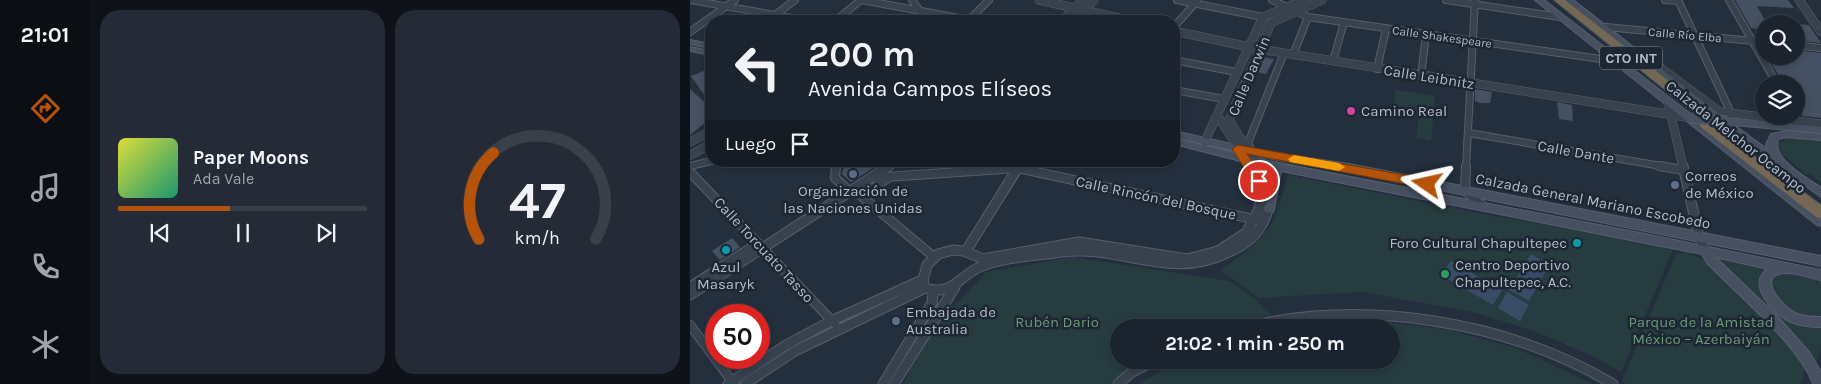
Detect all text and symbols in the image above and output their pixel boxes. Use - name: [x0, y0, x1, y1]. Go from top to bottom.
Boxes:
- map controls: [1755, 15, 1805, 125]
- button: search: [1755, 15, 1805, 65]
- text: 21:01: [21, 22, 69, 48]
- street label: Calle Shakespeare: [1391, 23, 1493, 51]
- street label: Calle Río Elba: [1648, 25, 1722, 45]
- street label: Calle Darwin: [1224, 33, 1274, 119]
- text: 200 m: [808, 34, 916, 75]
- icon: left: [725, 35, 790, 100]
- road number: CTO INT: [1600, 46, 1662, 70]
- street label: Calle Leibnitz: [1382, 61, 1476, 93]
- button: layers: [1755, 75, 1805, 125]
- text: Avenida Campos Elíseos: [808, 76, 1052, 102]
- street label: Calzada Melchor Ocampo: [1662, 77, 1810, 197]
- icon: directions: [28, 91, 63, 126]
- place label: Camino Real: [1361, 102, 1447, 120]
- marker: Camino Real: [1345, 105, 1357, 117]
- icon: arrive: [786, 130, 814, 158]
- text: Luego: [725, 133, 776, 155]
- street label: Calle Dante: [1536, 136, 1616, 168]
- text: Paper Moons: [193, 147, 309, 169]
- position arrow: [1400, 157, 1452, 209]
- pin: [1238, 160, 1280, 202]
- icon: arrive: [1245, 167, 1273, 195]
- place label: Correos de México: [1685, 167, 1754, 202]
- marker: Organización de las Naciones Unidas: [847, 168, 859, 180]
- text: Ada Vale: [193, 169, 254, 188]
- street label: Calzada General Mariano Escobedo: [1474, 169, 1712, 233]
- icon: music: [28, 170, 63, 205]
- text: 47: [509, 170, 566, 231]
- street label: Calle Rincón del Bosque: [1074, 172, 1238, 224]
- marker: Correos de México: [1669, 179, 1681, 191]
- place label: Organización de las Naciones Unidas: [783, 182, 923, 217]
- street label: Calle Torcuato Tasso: [710, 193, 818, 307]
- icon: previous: [146, 219, 174, 247]
- icon: pause: [229, 219, 257, 247]
- icon: next: [312, 219, 340, 247]
- text: km/h: [515, 228, 560, 249]
- place label: Foro Cultural Chapultepec: [1389, 234, 1567, 252]
- marker: Foro Cultural Chapultepec: [1571, 237, 1583, 249]
- marker: Azul Masaryk: [720, 244, 732, 256]
- icon: phone: [28, 249, 63, 284]
- place label: Centro Deportivo Chapultepec, A.C.: [1455, 256, 1571, 291]
- place label: Azul Masaryk: [697, 258, 755, 293]
- marker: Centro Deportivo Chapultepec, A.C.: [1439, 268, 1451, 280]
- place label: Embajada de Australia: [906, 303, 996, 338]
- speed limit sign: 50: [705, 304, 770, 369]
- park label: Rubén Dario: [1015, 313, 1099, 331]
- park label: Parque de la Amistad México – Azerbaiyán: [1628, 313, 1774, 348]
- marker: Embajada de Australia: [890, 315, 902, 327]
- icon: climate: [28, 327, 63, 362]
- text: 21:02 · 1 min · 250 m: [1165, 333, 1345, 355]

